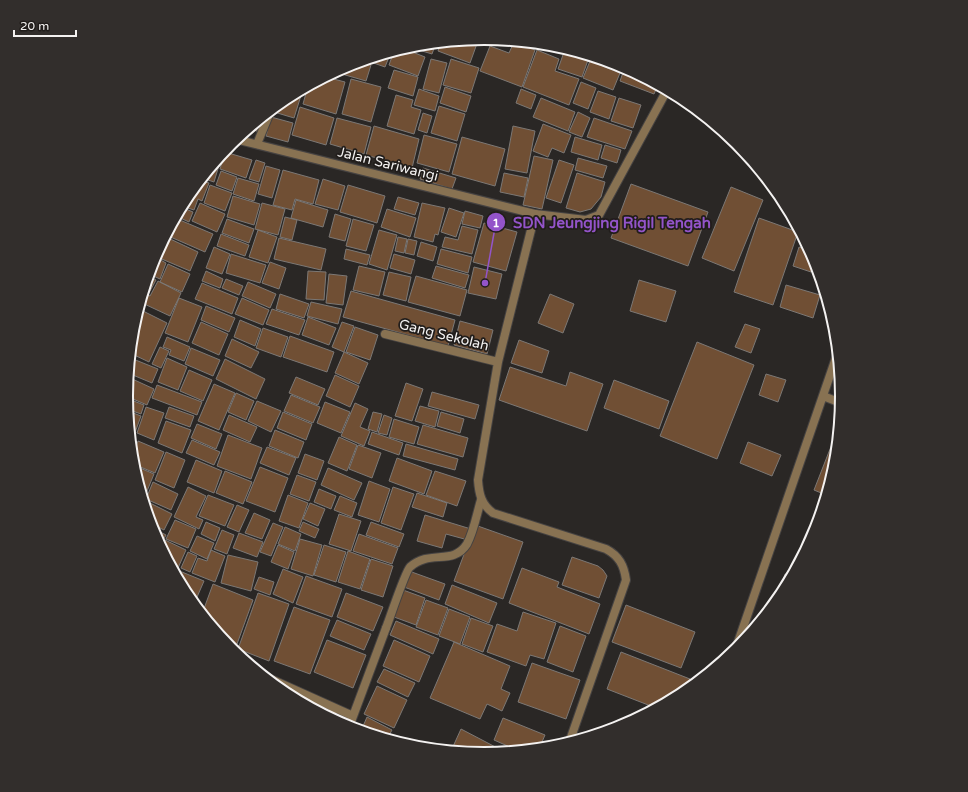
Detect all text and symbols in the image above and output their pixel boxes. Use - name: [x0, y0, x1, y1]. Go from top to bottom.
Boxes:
- scale bar: [14, 12, 76, 38]
- text: 20 m: [20, 19, 49, 33]
- street label: Jalan Sariwangi: [336, 143, 440, 185]
- callout: SDN Jeungjing Rigil Tengah: [486, 209, 719, 236]
- text: SDN Jeungjing Rigil Tengah: [513, 214, 711, 233]
- text: 1: [492, 216, 500, 230]
- street label: Gang Sekolah: [397, 316, 491, 354]

